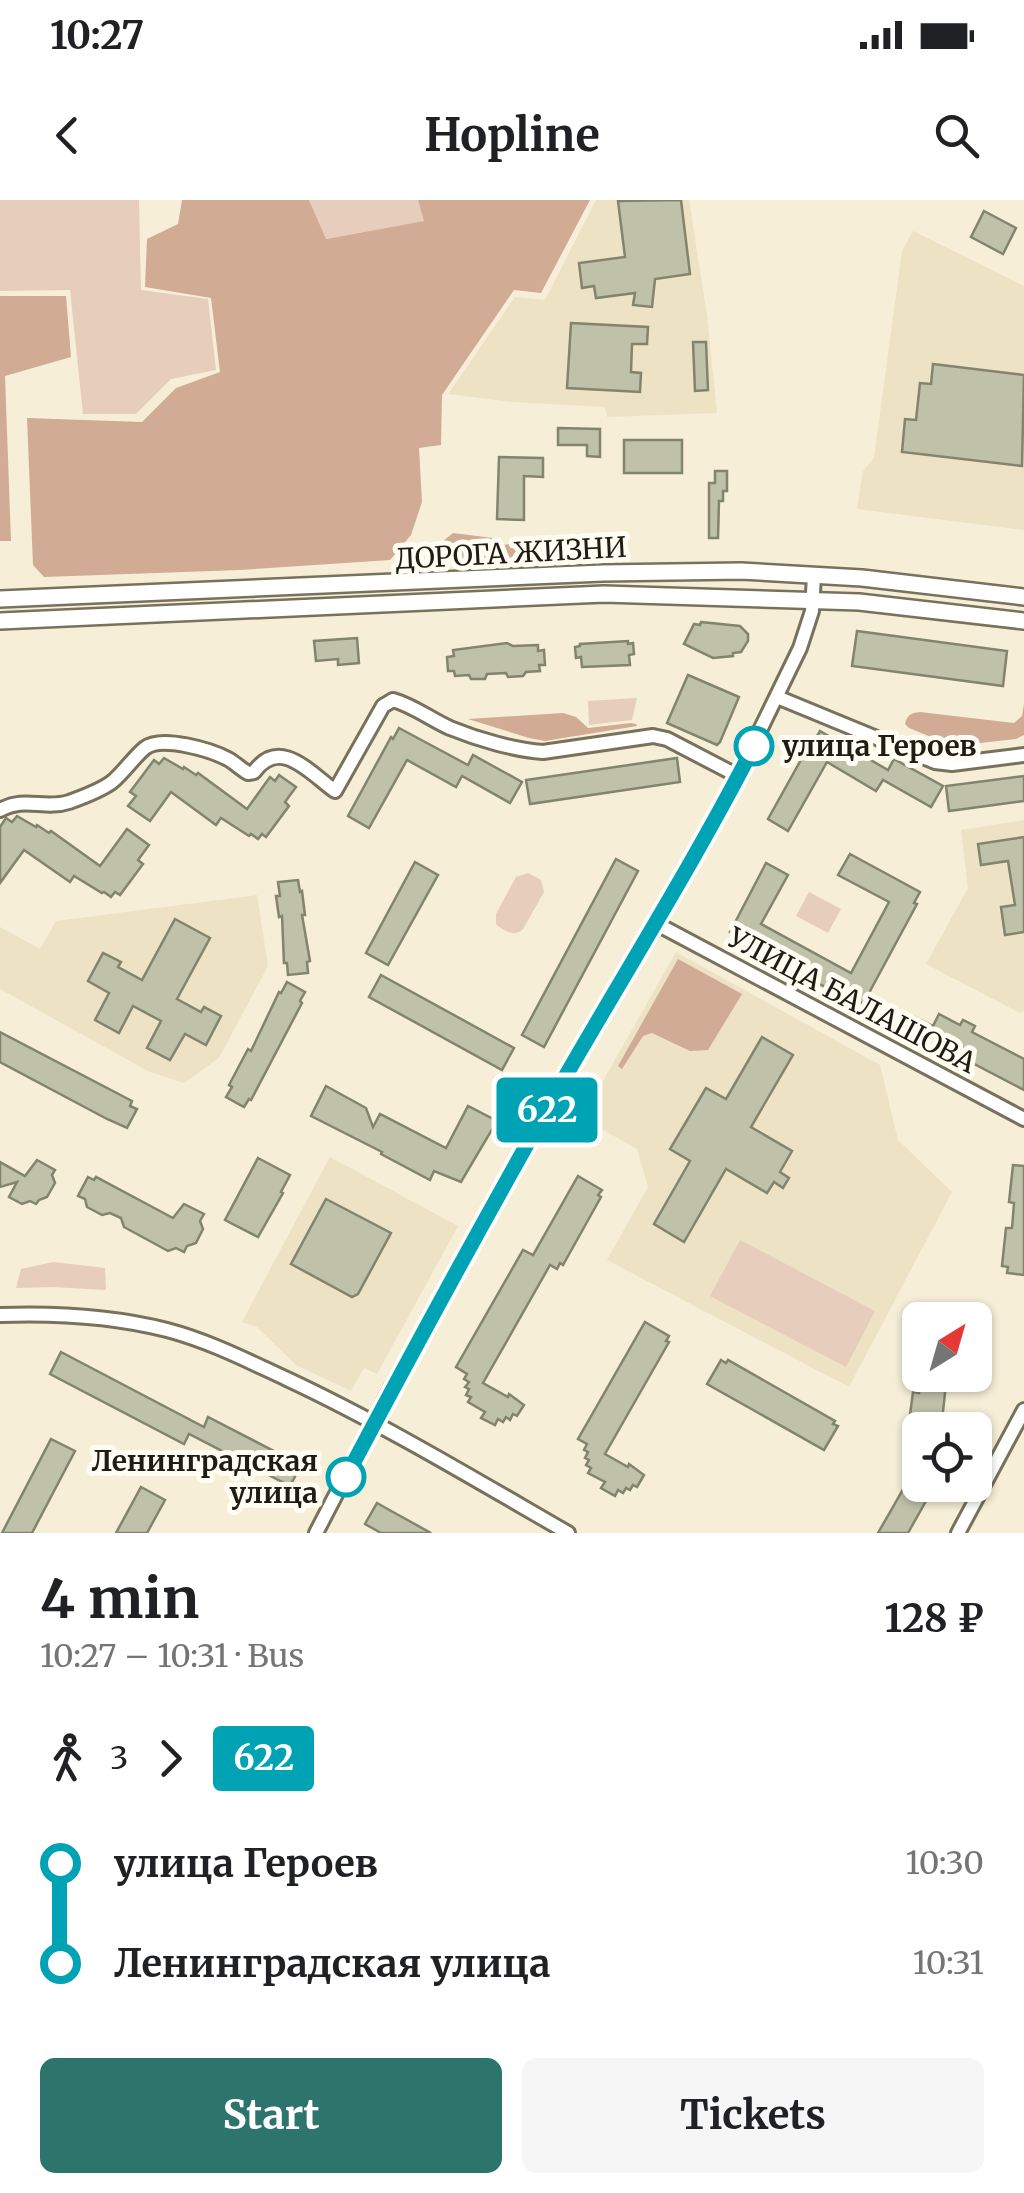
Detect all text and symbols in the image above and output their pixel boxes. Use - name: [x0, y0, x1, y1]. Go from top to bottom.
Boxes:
- text: 10:27: [50, 12, 144, 59]
- text: Hopline: [424, 107, 600, 163]
- icon: back: [40, 108, 95, 163]
- icon: search: [929, 108, 984, 163]
- street label: ДОРОГА ЖИЗНИ: [394, 529, 628, 577]
- marker: улица Героев: [735, 727, 773, 765]
- place label: улица Героев: [782, 728, 977, 764]
- street label: УЛИЦА БАЛАШОВА: [721, 919, 983, 1081]
- line badge: 622: [490, 1078, 604, 1142]
- text: 622: [516, 1088, 578, 1132]
- north arrow: [902, 1302, 992, 1392]
- map controls: [902, 1302, 992, 1502]
- button: locate: [902, 1412, 992, 1502]
- place label: Ленинградская улица: [91, 1443, 318, 1511]
- marker: Ленинградская улица: [327, 1458, 365, 1496]
- text: 4 min: [40, 1564, 199, 1633]
- text: 128 ₽: [885, 1595, 984, 1642]
- text: 10:27 – 10:31 · Bus: [40, 1636, 304, 1676]
- icon: walk: [40, 1731, 95, 1786]
- icon: forward: [143, 1731, 198, 1786]
- text: 622: [233, 1736, 294, 1780]
- text: 3: [110, 1738, 128, 1778]
- text: улица Героев: [114, 1840, 378, 1887]
- text: 10:30: [906, 1843, 984, 1883]
- text: Ленинградская улица: [114, 1940, 550, 1987]
- text: 10:31: [913, 1943, 984, 1983]
- button: Start: [40, 2058, 502, 2173]
- button: Tickets: [522, 2058, 984, 2173]

